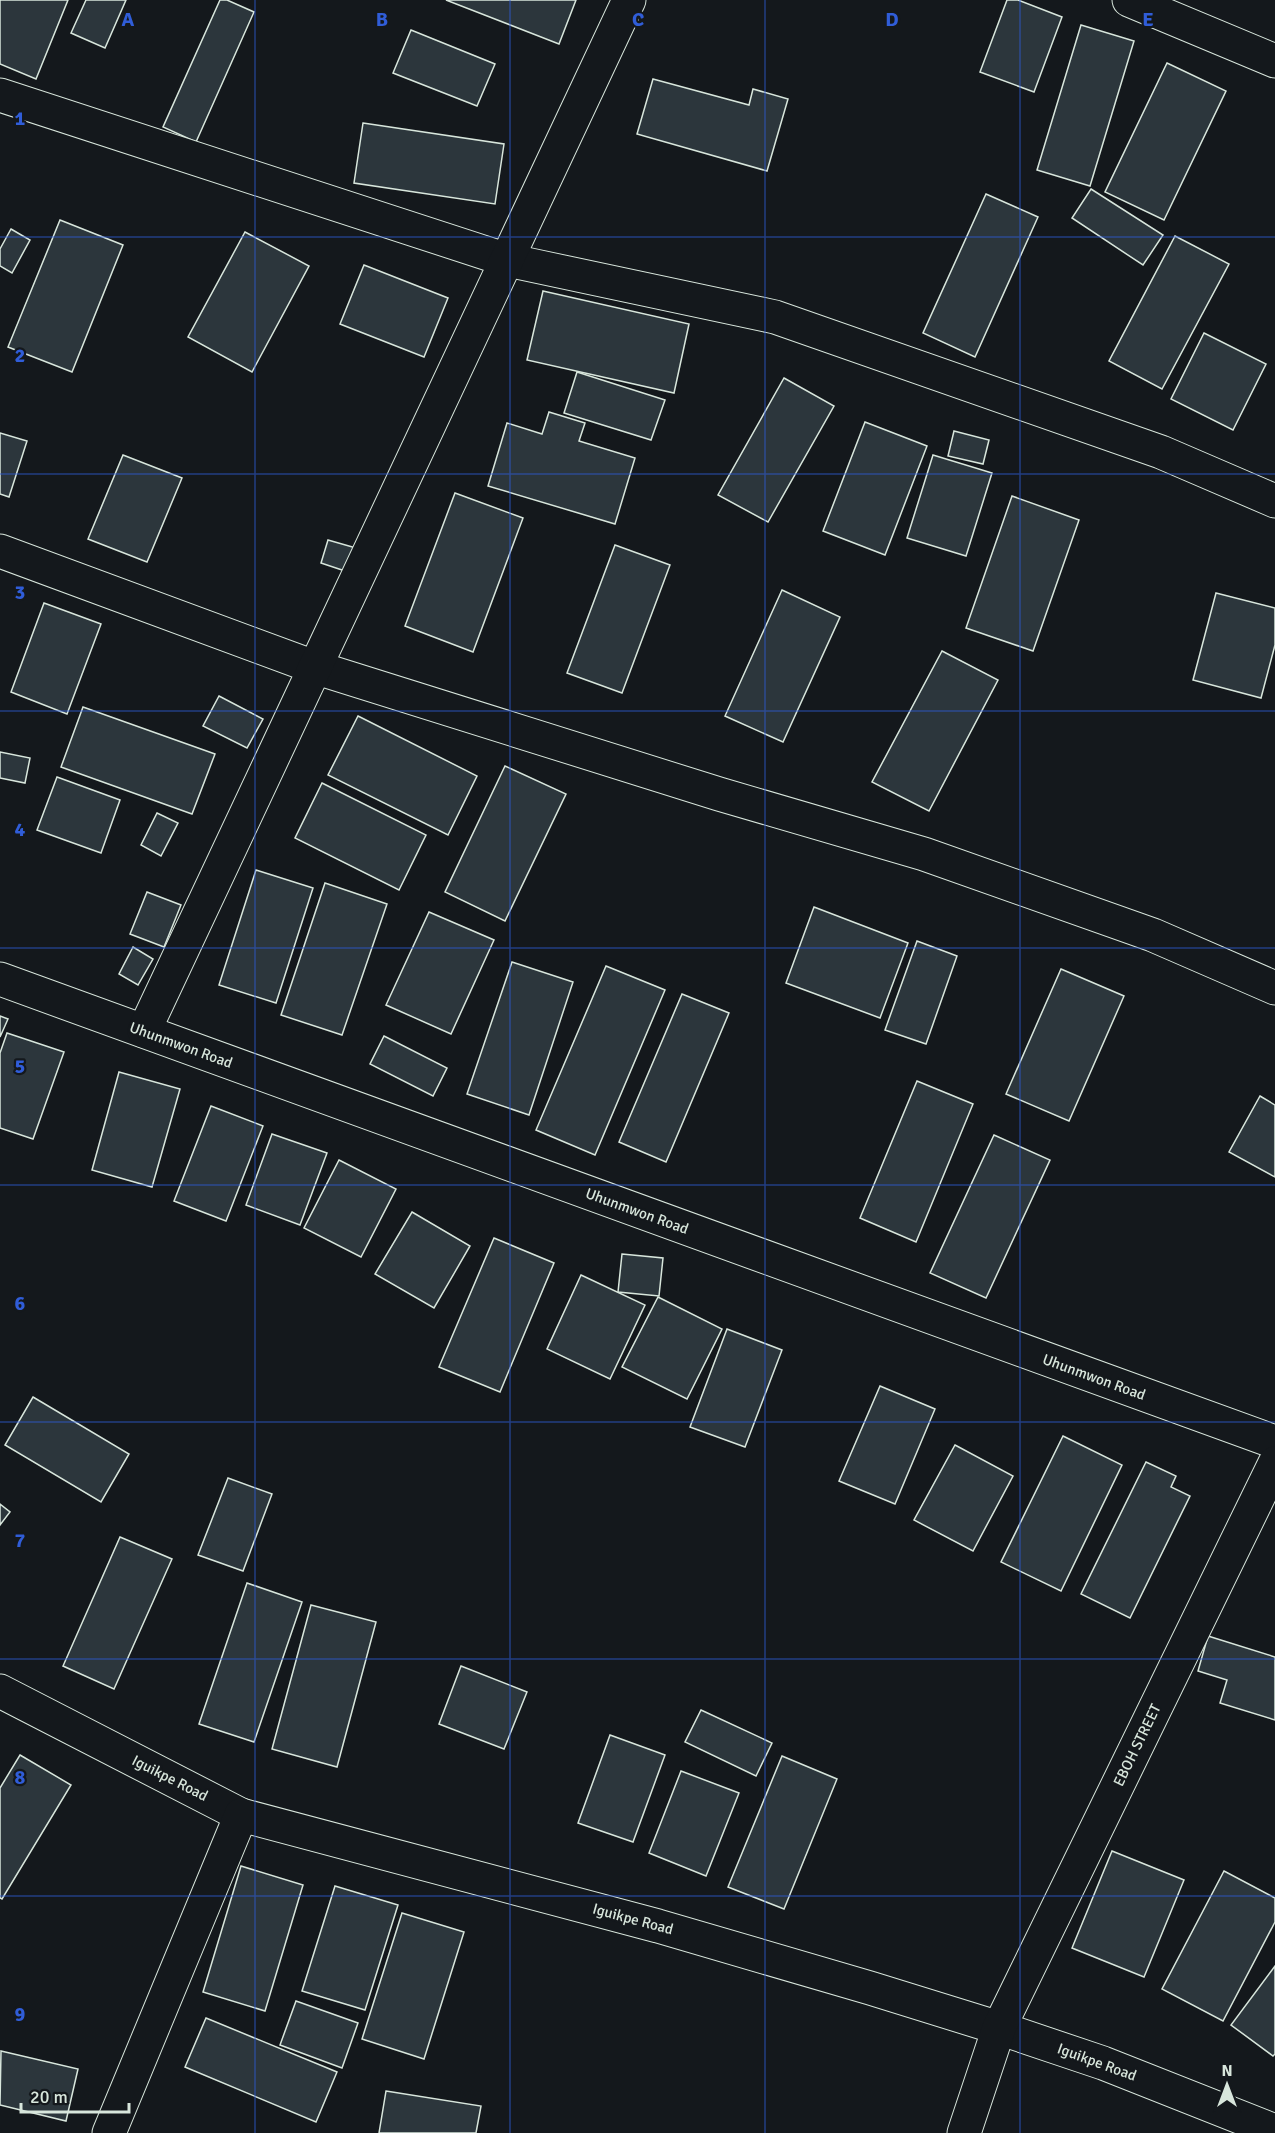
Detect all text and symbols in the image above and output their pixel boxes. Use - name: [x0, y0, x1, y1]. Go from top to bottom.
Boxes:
- text: A: [122, 7, 135, 32]
- text: B: [376, 7, 388, 32]
- text: C: [632, 7, 644, 32]
- text: D: [885, 7, 899, 32]
- text: E: [1142, 7, 1154, 32]
- text: 1: [15, 106, 26, 131]
- text: 2: [15, 343, 25, 368]
- text: 3: [15, 580, 25, 605]
- text: 4: [15, 817, 26, 842]
- street label: Uhunmwon Road: [127, 1018, 235, 1072]
- text: 5: [15, 1054, 25, 1079]
- street label: Uhunmwon Road: [583, 1184, 691, 1238]
- text: 6: [15, 1291, 26, 1316]
- street label: Uhunmwon Road: [1040, 1350, 1148, 1404]
- text: 7: [15, 1528, 26, 1553]
- street label: EBOH STREET: [1109, 1700, 1165, 1789]
- street label: Iguikpe Road: [129, 1751, 211, 1805]
- text: 8: [15, 1765, 26, 1790]
- street label: Iguikpe Road: [591, 1900, 675, 1938]
- text: 9: [15, 2002, 26, 2027]
- street label: Iguikpe Road: [1055, 2039, 1139, 2085]
- north arrow: [1197, 2055, 1257, 2115]
- text: N: [1221, 2061, 1233, 2081]
- scale bar: [21, 2076, 129, 2114]
- text: 20 m: [30, 2086, 68, 2108]

